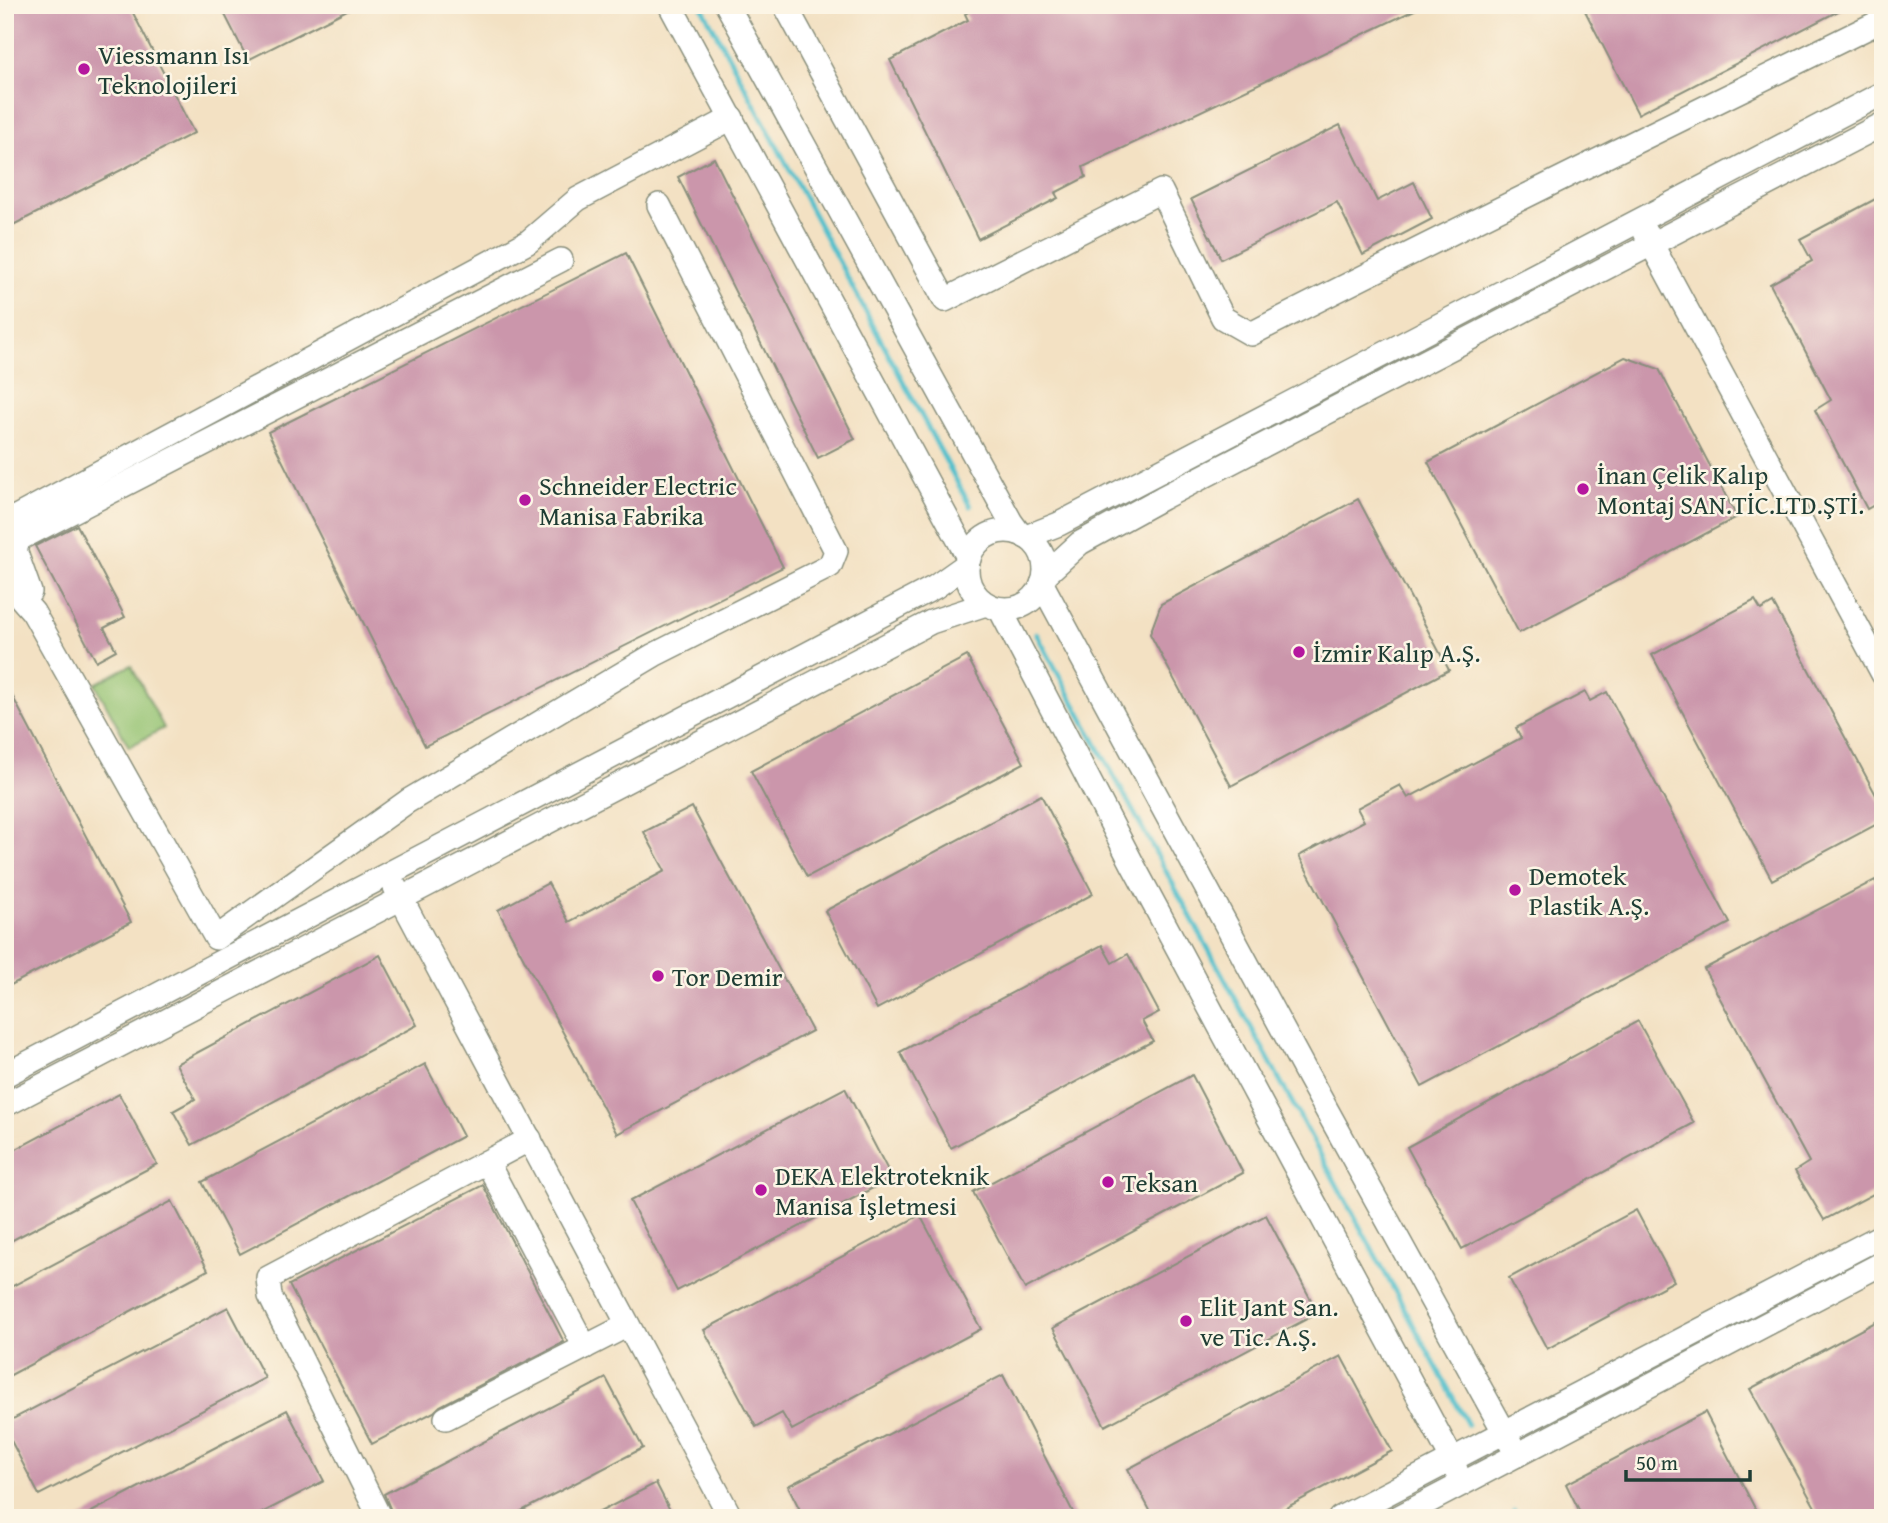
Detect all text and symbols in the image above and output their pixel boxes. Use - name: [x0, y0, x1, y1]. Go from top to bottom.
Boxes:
- place label: Viessmann Isı Teknolojileri: [98, 35, 249, 104]
- marker: Viessmann Isı Teknolojileri: [76, 61, 92, 77]
- place label: İnan Çelik Kalıp Montaj SAN.TİC.LTD.ŞTİ.: [1597, 455, 1864, 524]
- place label: Schneider Electric Manisa Fabrika: [539, 466, 737, 535]
- marker: İnan Çelik Kalıp Montaj SAN.TİC.LTD.ŞTİ.: [1575, 481, 1591, 497]
- marker: Schneider Electric Manisa Fabrika: [517, 492, 533, 508]
- place label: İzmir Kalıp A.Ş.: [1313, 633, 1480, 672]
- marker: İzmir Kalıp A.Ş.: [1291, 644, 1307, 660]
- place label: Demotek Plastik A.Ş.: [1529, 856, 1649, 925]
- marker: Demotek Plastik A.Ş.: [1507, 882, 1523, 898]
- place label: Tor Demir: [672, 957, 783, 996]
- marker: Tor Demir: [650, 968, 666, 984]
- place label: DEKA Elektroteknik Manisa İşletmesi: [775, 1156, 990, 1225]
- place label: Teksan: [1122, 1163, 1199, 1202]
- marker: Teksan: [1100, 1174, 1116, 1190]
- marker: DEKA Elektroteknik Manisa İşletmesi: [753, 1182, 769, 1198]
- place label: Elit Jant San. ve Tic. A.Ş.: [1200, 1287, 1339, 1356]
- marker: Elit Jant San. ve Tic. A.Ş.: [1178, 1313, 1194, 1329]
- scale bar: [1626, 1439, 1750, 1483]
- text: 50 m: [1636, 1447, 1678, 1478]

